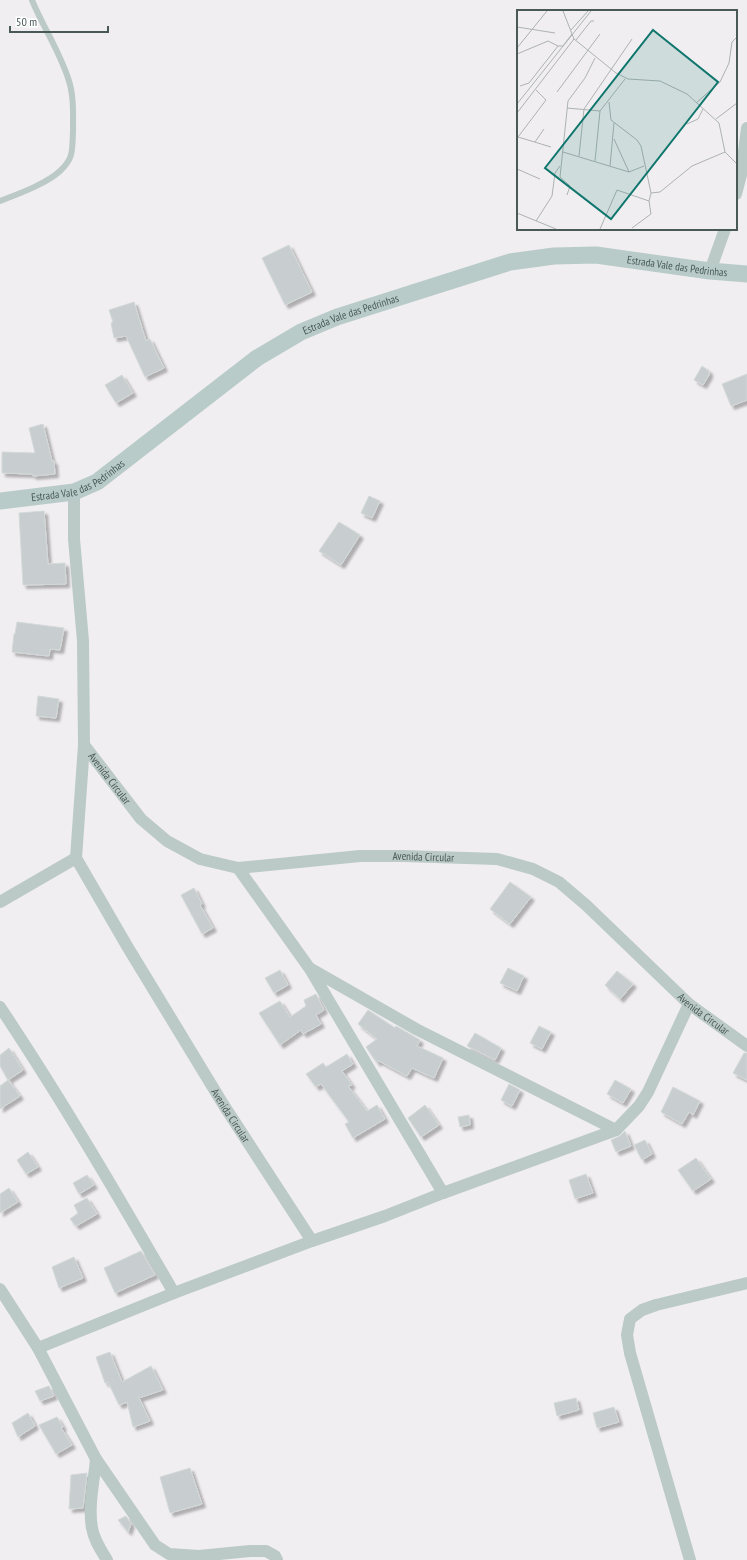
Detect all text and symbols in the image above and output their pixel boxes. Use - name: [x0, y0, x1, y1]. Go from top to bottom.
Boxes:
- scale bar: [10, 8, 108, 34]
- inset map: [517, 10, 737, 230]
- text: 50 m: [16, 14, 37, 29]
- street label: Estrada Vale das Pedrinhas: [626, 252, 728, 279]
- street label: Estrada Vale das Pedrinhas: [300, 291, 401, 338]
- street label: Estrada Vale das Pedrinhas: [30, 456, 128, 504]
- street label: Avenida Circular: [85, 750, 134, 807]
- street label: Avenida Circular: [392, 849, 454, 865]
- street label: Avenida Circular: [675, 990, 732, 1038]
- street label: Avenida Circular: [208, 1086, 253, 1145]

